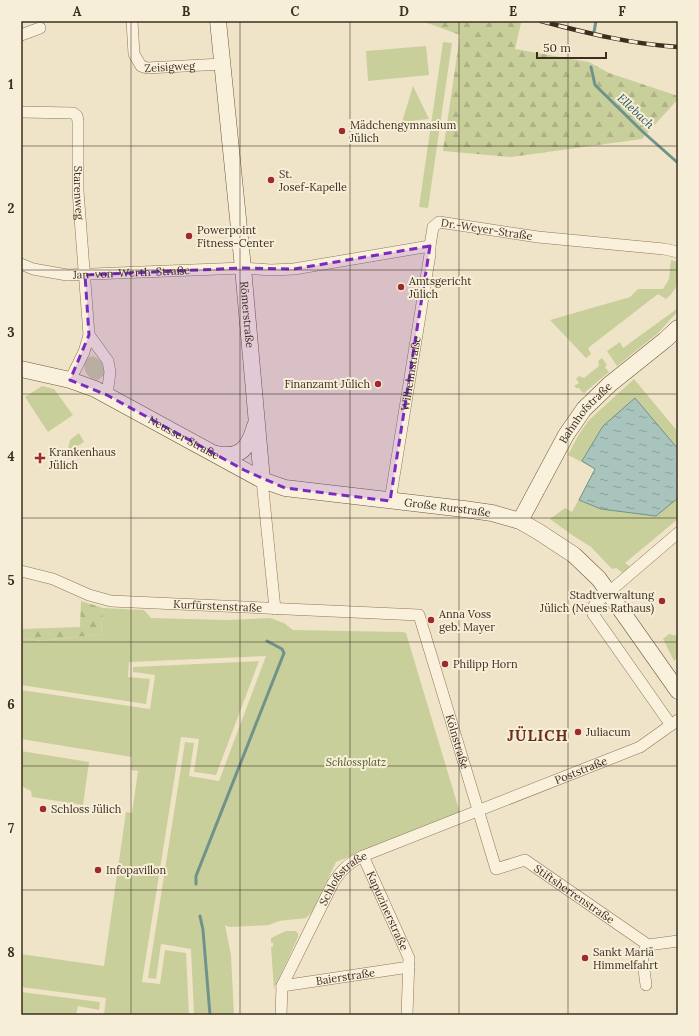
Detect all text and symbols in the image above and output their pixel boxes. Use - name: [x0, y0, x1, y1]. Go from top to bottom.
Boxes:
- text: A: [73, 3, 82, 20]
- text: B: [182, 3, 191, 20]
- text: C: [291, 3, 300, 20]
- text: D: [399, 3, 409, 20]
- text: E: [509, 3, 517, 20]
- text: F: [618, 3, 626, 20]
- scale bar: [537, 34, 606, 60]
- text: 50 m: [543, 40, 571, 55]
- street label: Zeisigweg: [144, 58, 196, 75]
- text: 1: [8, 76, 14, 93]
- water label: Ellebach: [614, 90, 658, 132]
- place label: Mädchengymnasium Jülich: [349, 118, 456, 145]
- marker: Mädchengymnasium Jülich: [337, 126, 347, 136]
- street label: Starenweg: [71, 166, 87, 221]
- place label: St. Josef-Kapelle: [278, 167, 347, 194]
- marker: St. Josef-Kapelle: [266, 175, 276, 185]
- text: 2: [8, 200, 15, 217]
- street label: Dr.-Weyer-Straße: [440, 215, 534, 243]
- place label: Powerpoint Fitness-Center: [197, 223, 274, 250]
- marker: Powerpoint Fitness-Center: [184, 231, 194, 241]
- street label: Jan-von-Werth-Straße: [71, 263, 190, 282]
- place label: Amtsgericht Jülich: [408, 274, 472, 301]
- street label: Römerstraße: [237, 281, 257, 349]
- marker: Amtsgericht Jülich: [396, 282, 406, 292]
- text: 3: [7, 324, 15, 341]
- street label: Wilhelmstraße: [398, 335, 424, 412]
- place label: Finanzamt Jülich: [285, 377, 370, 391]
- marker: Finanzamt Jülich: [373, 379, 383, 389]
- street label: Bahnhofstraße: [556, 379, 615, 446]
- street label: Neusser Straße: [146, 412, 222, 462]
- place label: Krankenhaus Jülich: [48, 445, 116, 472]
- text: 4: [7, 448, 15, 465]
- marker: Krankenhaus Jülich: [34, 452, 46, 464]
- street label: Große Rurstraße: [403, 495, 492, 520]
- text: 5: [7, 572, 15, 589]
- place label: Stadtverwaltung Jülich (Neues Rathaus): [539, 588, 655, 616]
- marker: Stadtverwaltung Jülich (Neues Rathaus): [657, 596, 667, 606]
- street label: Kurfürstenstraße: [173, 597, 263, 615]
- place label: Anna Voss geb. Mayer: [438, 607, 495, 634]
- marker: Anna Voss geb. Mayer: [426, 615, 436, 625]
- place label: Philipp Horn: [453, 657, 518, 671]
- marker: Philipp Horn: [440, 659, 450, 669]
- text: 6: [7, 696, 15, 713]
- street label: Kölnstraße: [443, 713, 472, 771]
- place label: Juliacum: [585, 725, 631, 739]
- district label: JÜLICH: [507, 726, 569, 745]
- marker: Juliacum: [573, 727, 583, 737]
- street label: Poststraße: [552, 754, 609, 787]
- park label: Schlossplatz: [326, 755, 386, 769]
- place label: Schloss Jülich: [51, 802, 122, 816]
- marker: Schloss Jülich: [38, 804, 48, 814]
- text: 7: [8, 820, 14, 837]
- street label: Schloßstraße: [316, 848, 369, 908]
- street label: Stiftsherrenstraße: [531, 861, 617, 927]
- place label: Infopavillon: [106, 863, 167, 877]
- marker: Infopavillon: [93, 865, 103, 875]
- street label: Kapuzinerstraße: [364, 869, 412, 953]
- text: 8: [7, 944, 15, 961]
- place label: Sankt Mariä Himmelfahrt: [593, 945, 659, 972]
- marker: Sankt Mariä Himmelfahrt: [580, 953, 590, 963]
- street label: Baierstraße: [315, 965, 376, 988]

